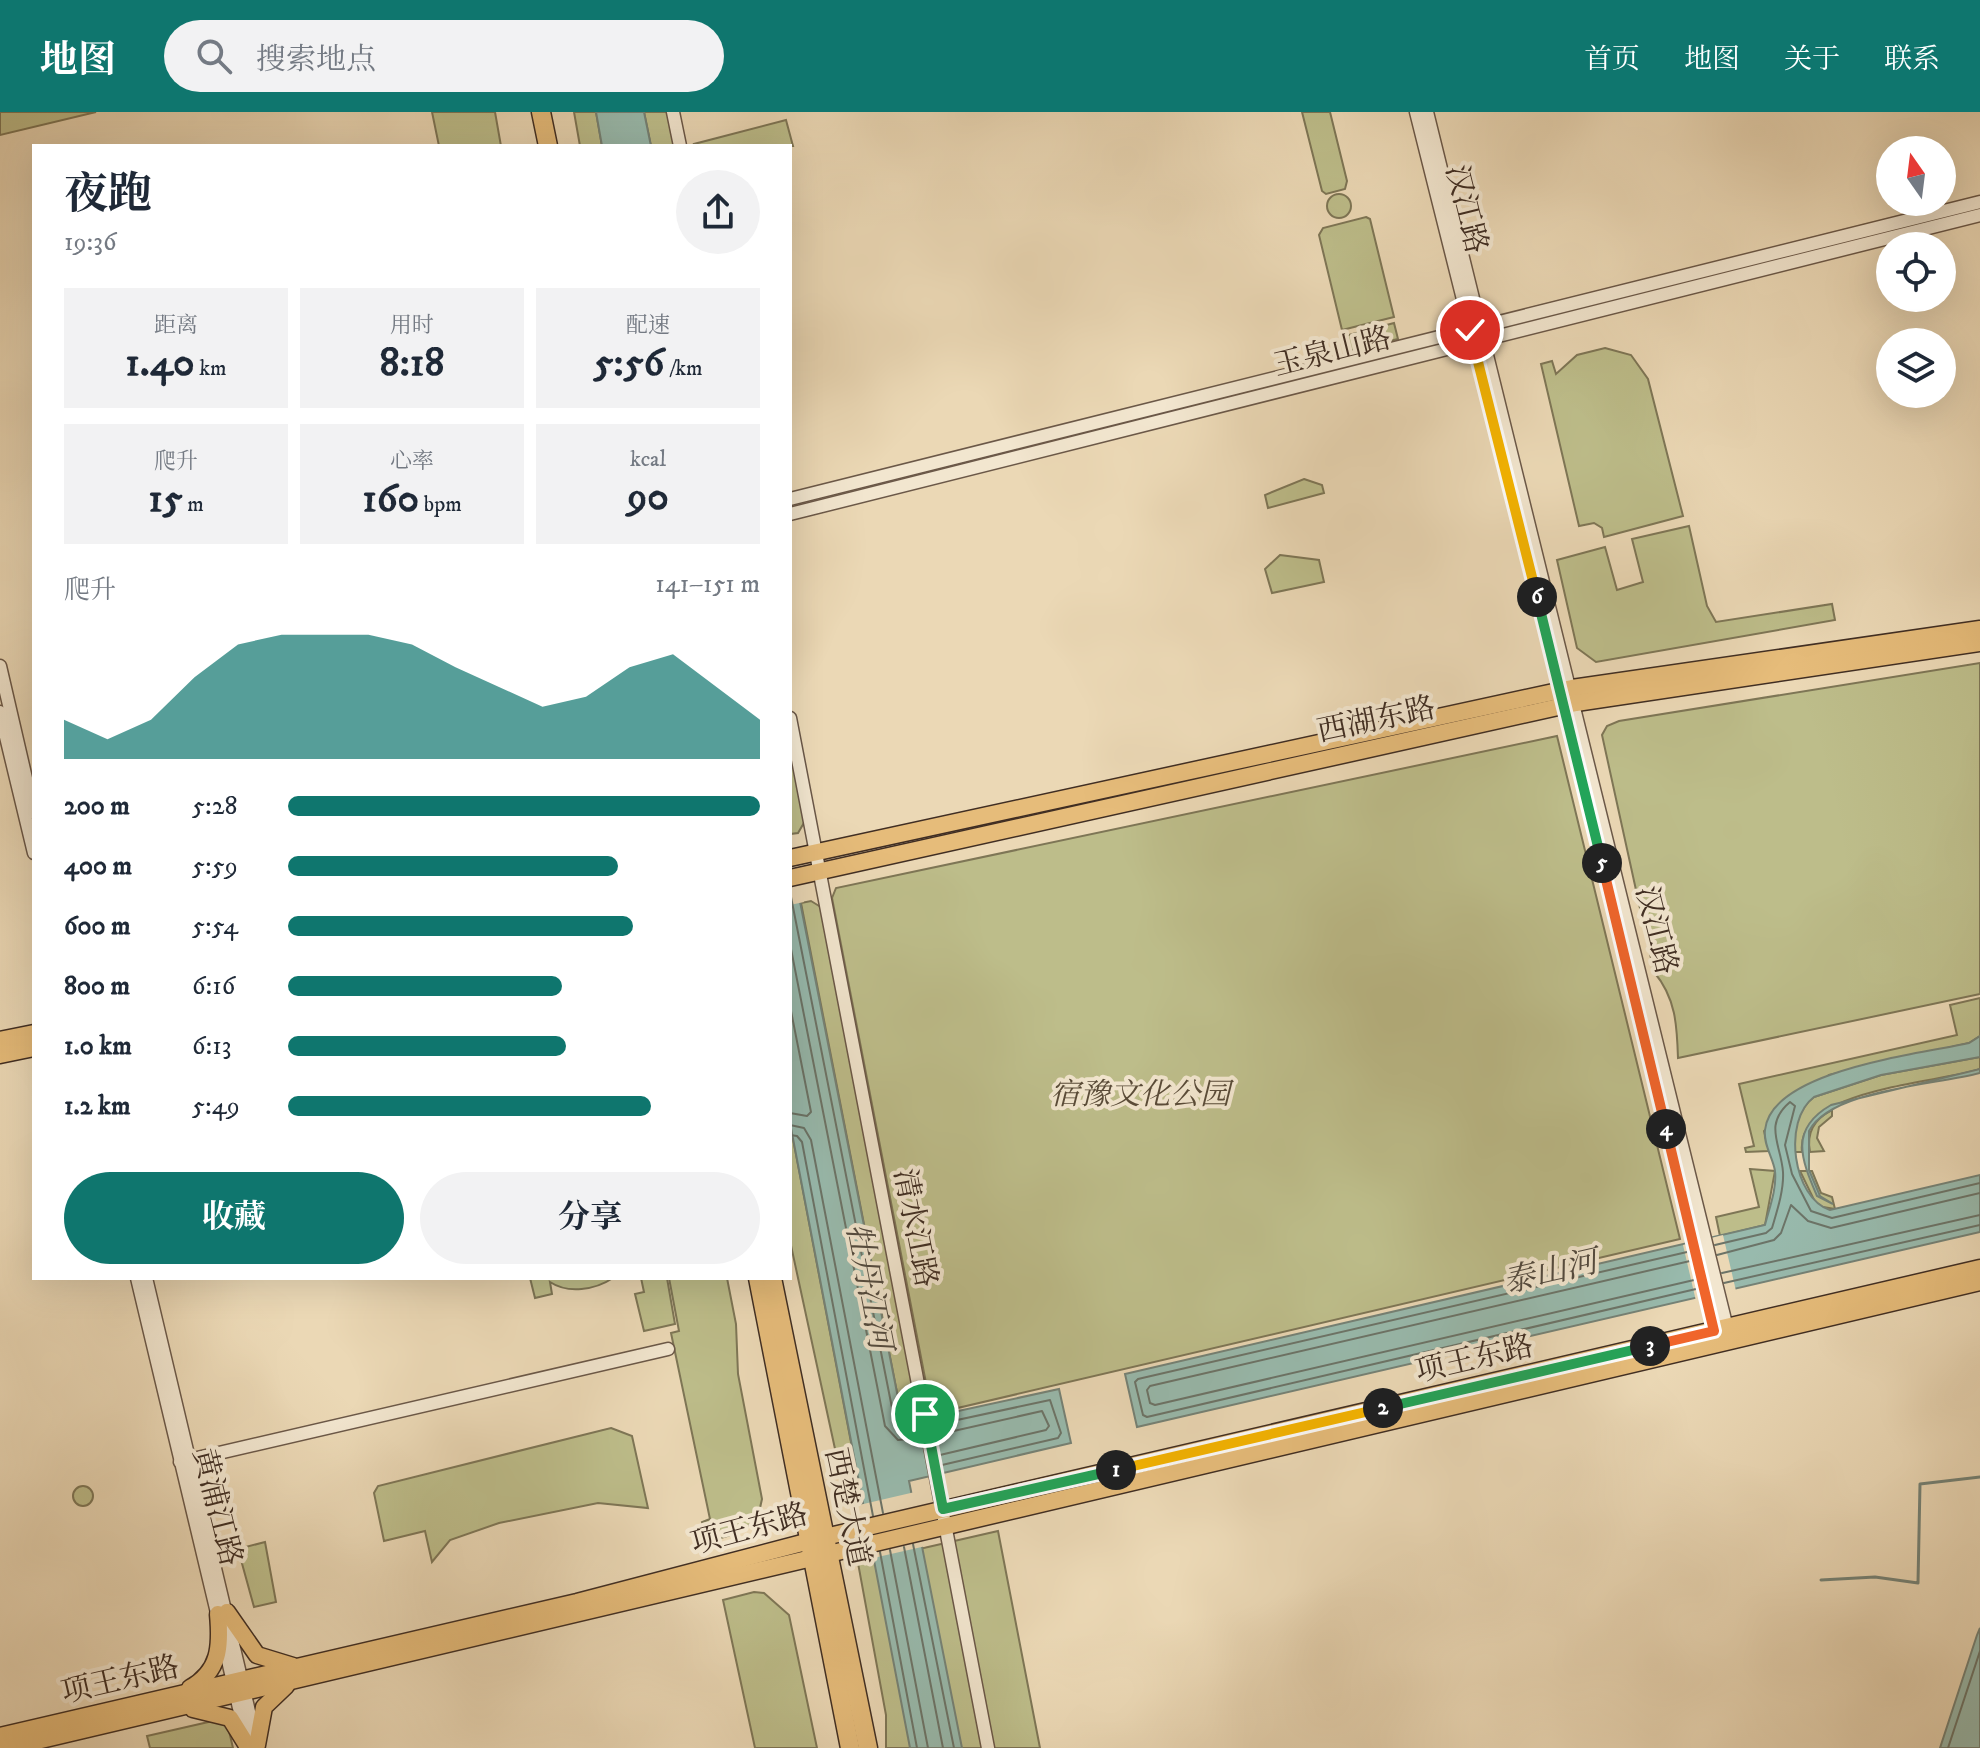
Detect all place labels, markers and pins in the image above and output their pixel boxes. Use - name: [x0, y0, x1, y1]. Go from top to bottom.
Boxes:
- pin: [1436, 296, 1504, 364]
- pin: 6: [1517, 577, 1557, 617]
- pin: 5: [1582, 843, 1622, 883]
- pin: 4: [1646, 1109, 1686, 1149]
- pin: 3: [1630, 1326, 1670, 1366]
- pin: [891, 1380, 959, 1448]
- pin: 2: [1363, 1388, 1403, 1428]
- pin: 1: [1096, 1450, 1136, 1490]

